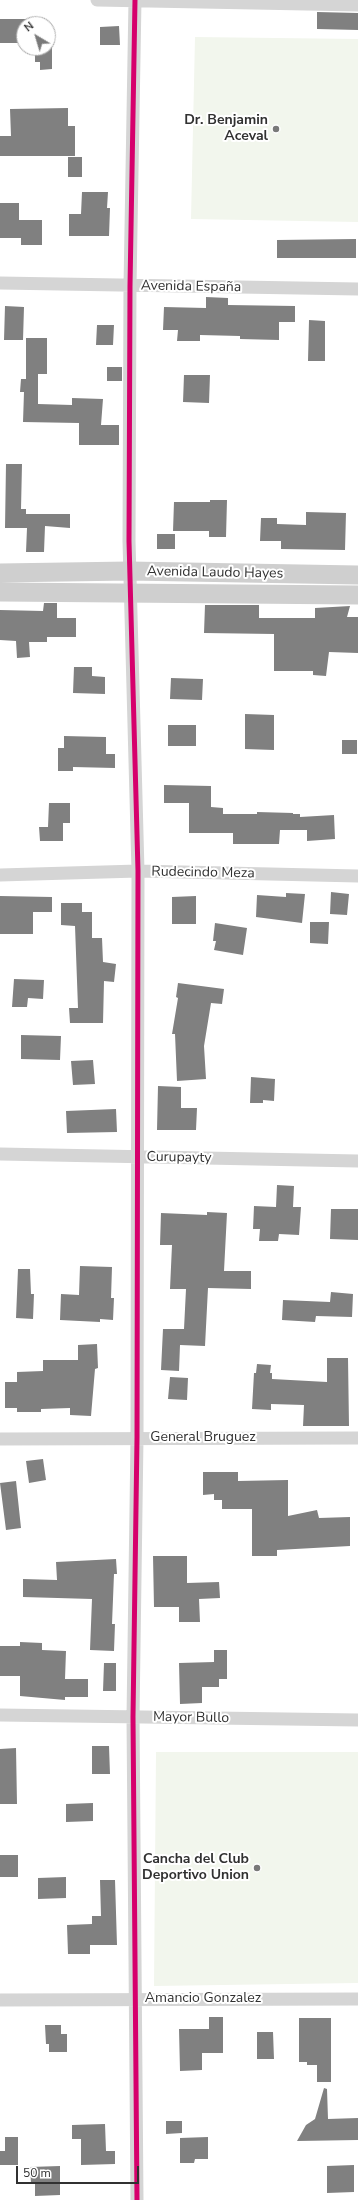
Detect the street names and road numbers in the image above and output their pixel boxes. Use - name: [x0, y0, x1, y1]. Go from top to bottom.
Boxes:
- street label: Avenida España: [141, 278, 241, 296]
- street label: Avenida Laudo Hayes: [147, 563, 283, 583]
- street label: Rudecindo Meza: [151, 864, 255, 882]
- street label: Curupayty: [146, 1149, 212, 1167]
- street label: General Bruguez: [150, 1430, 256, 1446]
- street label: Mayor Bullo: [153, 1709, 229, 1727]
- street label: Amancio Gonzalez: [145, 1991, 261, 2007]

